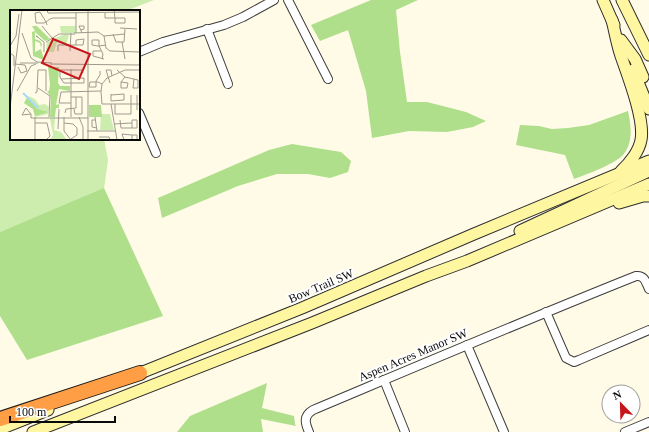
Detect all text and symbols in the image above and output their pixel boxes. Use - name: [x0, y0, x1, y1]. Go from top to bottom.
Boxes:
- inset map: [10, 10, 140, 140]
- street label: Bow Trail SW: [286, 266, 356, 306]
- street label: Aspen Acres Manor SW: [356, 325, 470, 384]
- north arrow: [601, 384, 641, 424]
- text: N: [611, 388, 623, 402]
- scale bar: [10, 398, 115, 424]
- text: 100 m: [16, 405, 47, 419]

